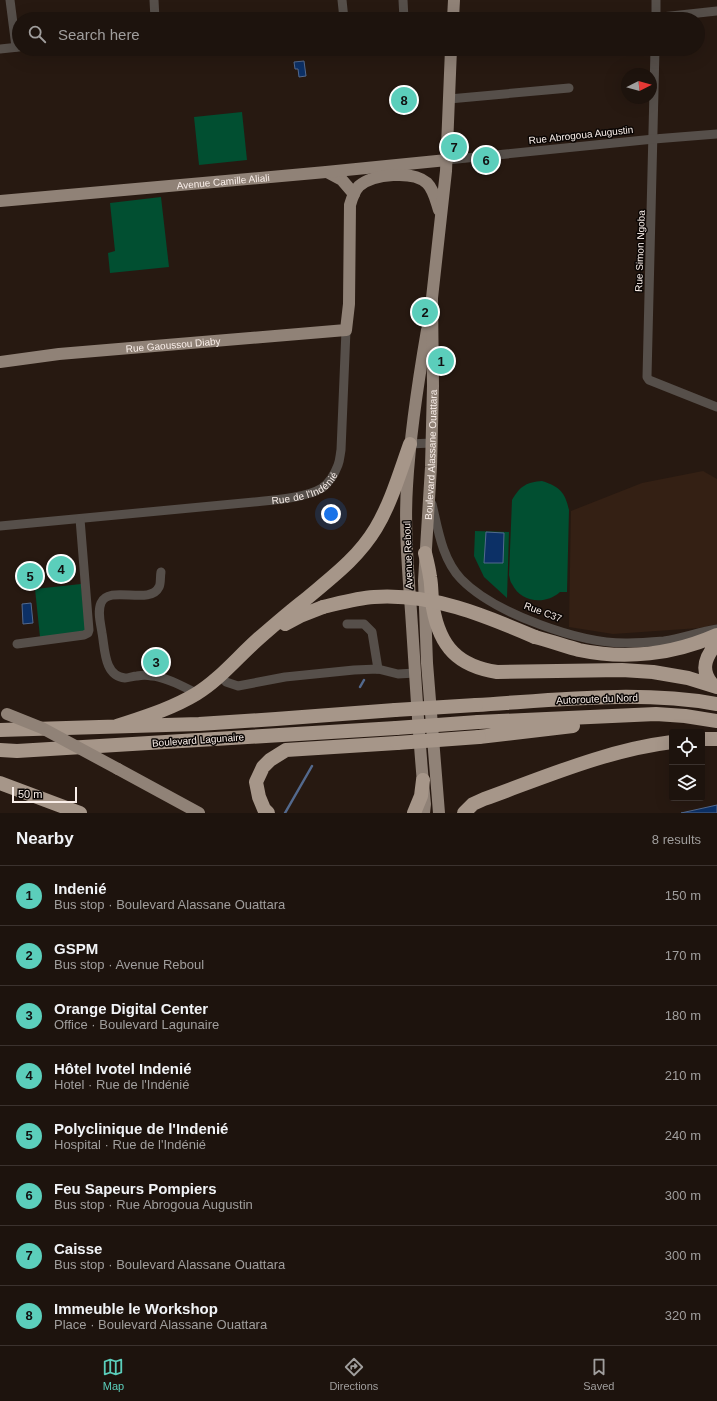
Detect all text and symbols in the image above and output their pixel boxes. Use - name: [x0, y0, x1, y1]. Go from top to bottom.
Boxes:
- search box: [12, 12, 705, 56]
- icon: search: [26, 23, 48, 45]
- text: Search here: [58, 26, 140, 43]
- north arrow: [621, 68, 657, 104]
- pin: 8: [391, 85, 417, 115]
- street label: Rue Abrogoua Augustin: [528, 124, 634, 146]
- pin: 7: [441, 132, 467, 162]
- pin: 6: [473, 145, 499, 175]
- street label: Avenue Camille Aliali: [176, 172, 270, 191]
- street label: Rue Simon Ngoba: [633, 210, 647, 292]
- pin: 2: [412, 297, 438, 327]
- street label: Rue Gaoussou Diaby: [125, 335, 221, 354]
- pin: 1: [428, 346, 454, 376]
- street label: Boulevard Alassane Ouattara: [422, 389, 438, 520]
- street label: Rue de l'Indénié: [271, 469, 340, 506]
- your location: [321, 504, 341, 524]
- street label: Avenue Reboul: [401, 521, 415, 589]
- pin: 4: [48, 554, 74, 584]
- pin: 5: [17, 561, 43, 591]
- street label: Rue C37: [523, 600, 564, 624]
- pin: 3: [143, 647, 169, 677]
- street label: Autoroute du Nord: [556, 692, 638, 706]
- map controls: [669, 729, 705, 801]
- button: locate: [669, 729, 705, 765]
- street label: Boulevard Lagunaire: [152, 731, 245, 749]
- button: layers: [669, 765, 705, 801]
- scale bar: [12, 785, 77, 804]
- text: 50 m: [18, 788, 42, 800]
- text: Nearby: [16, 829, 74, 848]
- text: 8 results: [652, 832, 701, 847]
- text: Indenié: [54, 880, 107, 897]
- text: 1: [25, 888, 33, 903]
- text: 150 m: [665, 888, 701, 903]
- text: Bus stop · Boulevard Alassane Ouattara: [54, 897, 285, 912]
- text: GSPM: [54, 940, 98, 957]
- text: 2: [25, 948, 33, 963]
- text: 170 m: [665, 948, 701, 963]
- text: Bus stop · Avenue Reboul: [54, 957, 204, 972]
- text: Orange Digital Center: [54, 1000, 208, 1017]
- text: 3: [25, 1008, 33, 1023]
- text: 180 m: [665, 1008, 701, 1023]
- text: Office · Boulevard Lagunaire: [54, 1017, 219, 1032]
- text: Hôtel Ivotel Indenié: [54, 1060, 192, 1077]
- text: 4: [25, 1068, 33, 1083]
- text: 210 m: [665, 1068, 701, 1083]
- text: Hotel · Rue de l'Indénié: [54, 1077, 189, 1092]
- text: Polyclinique de l'Indenié: [54, 1120, 228, 1137]
- text: 5: [25, 1128, 33, 1143]
- text: 240 m: [665, 1128, 701, 1143]
- text: Hospital · Rue de l'Indénié: [54, 1137, 206, 1152]
- text: Feu Sapeurs Pompiers: [54, 1180, 217, 1197]
- text: 6: [25, 1188, 33, 1203]
- text: 300 m: [665, 1188, 701, 1203]
- text: Bus stop · Rue Abrogoua Augustin: [54, 1197, 253, 1212]
- text: Caisse: [54, 1240, 102, 1257]
- text: 7: [25, 1248, 33, 1263]
- text: 300 m: [665, 1248, 701, 1263]
- text: Bus stop · Boulevard Alassane Ouattara: [54, 1257, 285, 1272]
- text: Immeuble le Workshop: [54, 1300, 218, 1317]
- text: 8: [25, 1308, 33, 1323]
- text: 320 m: [665, 1308, 701, 1323]
- text: Place · Boulevard Alassane Ouattara: [54, 1317, 267, 1332]
- tab: Map: [102, 1356, 124, 1392]
- tab: Directions: [329, 1356, 378, 1392]
- tab: Saved: [583, 1356, 614, 1392]

